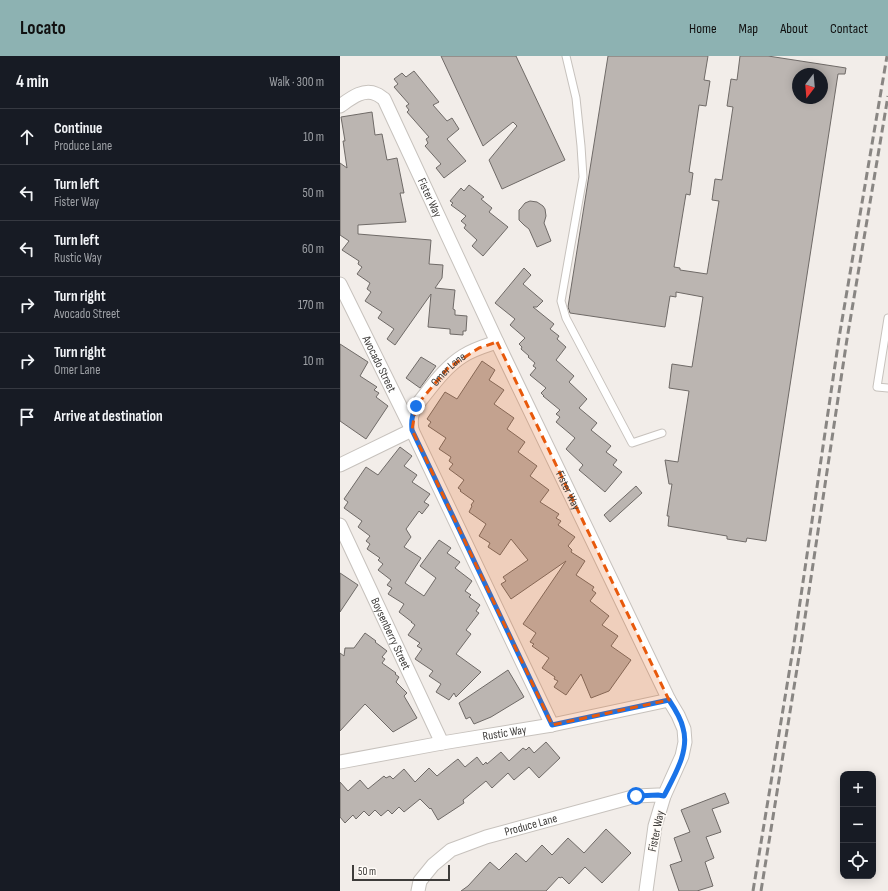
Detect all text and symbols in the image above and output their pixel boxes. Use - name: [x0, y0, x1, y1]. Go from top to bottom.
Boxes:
- text: Locato: [20, 17, 66, 40]
- text: Home: [689, 20, 717, 37]
- text: Map: [739, 20, 758, 37]
- text: About: [780, 20, 808, 37]
- text: Contact: [830, 20, 868, 37]
- north arrow: [792, 68, 828, 104]
- text: 4 min: [16, 72, 49, 92]
- text: Walk · 300 m: [269, 74, 324, 90]
- text: Continue: [54, 119, 103, 138]
- icon: ahead: [16, 126, 38, 148]
- text: 10 m: [303, 129, 324, 145]
- text: Produce Lane: [54, 138, 112, 154]
- text: Turn left: [54, 175, 99, 194]
- street label: Fister Way: [414, 176, 445, 220]
- icon: left: [16, 182, 38, 204]
- text: 50 m: [303, 185, 324, 201]
- text: Fister Way: [54, 194, 99, 210]
- text: Turn left: [54, 231, 99, 250]
- icon: left: [16, 238, 38, 260]
- text: 60 m: [302, 241, 324, 257]
- text: Rustic Way: [54, 250, 102, 266]
- text: Turn right: [54, 287, 106, 306]
- icon: right: [16, 294, 38, 316]
- text: 170 m: [298, 297, 324, 313]
- text: Avocado Street: [54, 306, 120, 322]
- street label: Avocado Street: [358, 332, 399, 395]
- text: Turn right: [54, 343, 106, 362]
- street label: Omer Lane: [428, 349, 469, 390]
- icon: right: [16, 350, 38, 372]
- text: 10 m: [303, 353, 324, 369]
- text: Omer Lane: [54, 362, 100, 378]
- route end: [407, 397, 425, 415]
- icon: arrive: [16, 406, 38, 428]
- text: Arrive at destination: [54, 407, 163, 426]
- street label: Fister Way: [552, 469, 584, 513]
- street label: Boysenberry Street: [367, 595, 414, 673]
- street label: Rustic Way: [481, 722, 528, 744]
- map controls: [840, 771, 876, 879]
- button: +: [840, 771, 876, 807]
- route start: [627, 787, 645, 805]
- button: −: [840, 807, 876, 843]
- street label: Fister Way: [645, 809, 668, 853]
- street label: Produce Lane: [503, 811, 559, 840]
- button: locate: [840, 843, 876, 879]
- scale bar: [352, 863, 450, 882]
- text: 50 m: [358, 865, 376, 878]

